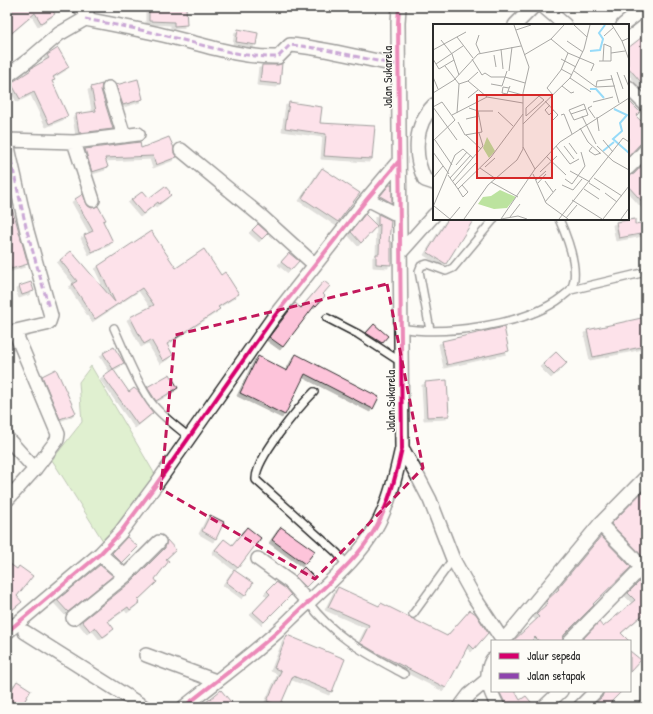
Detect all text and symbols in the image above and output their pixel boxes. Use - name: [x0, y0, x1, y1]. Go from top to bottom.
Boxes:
- inset map: [433, 24, 629, 220]
- street label: Jalan Sukarela: [379, 45, 396, 108]
- street label: Jalan Sukarela: [382, 369, 399, 432]
- legend: [491, 640, 631, 692]
- text: Jalur sepeda: [527, 647, 581, 664]
- text: Jalan setapak: [527, 667, 585, 684]

